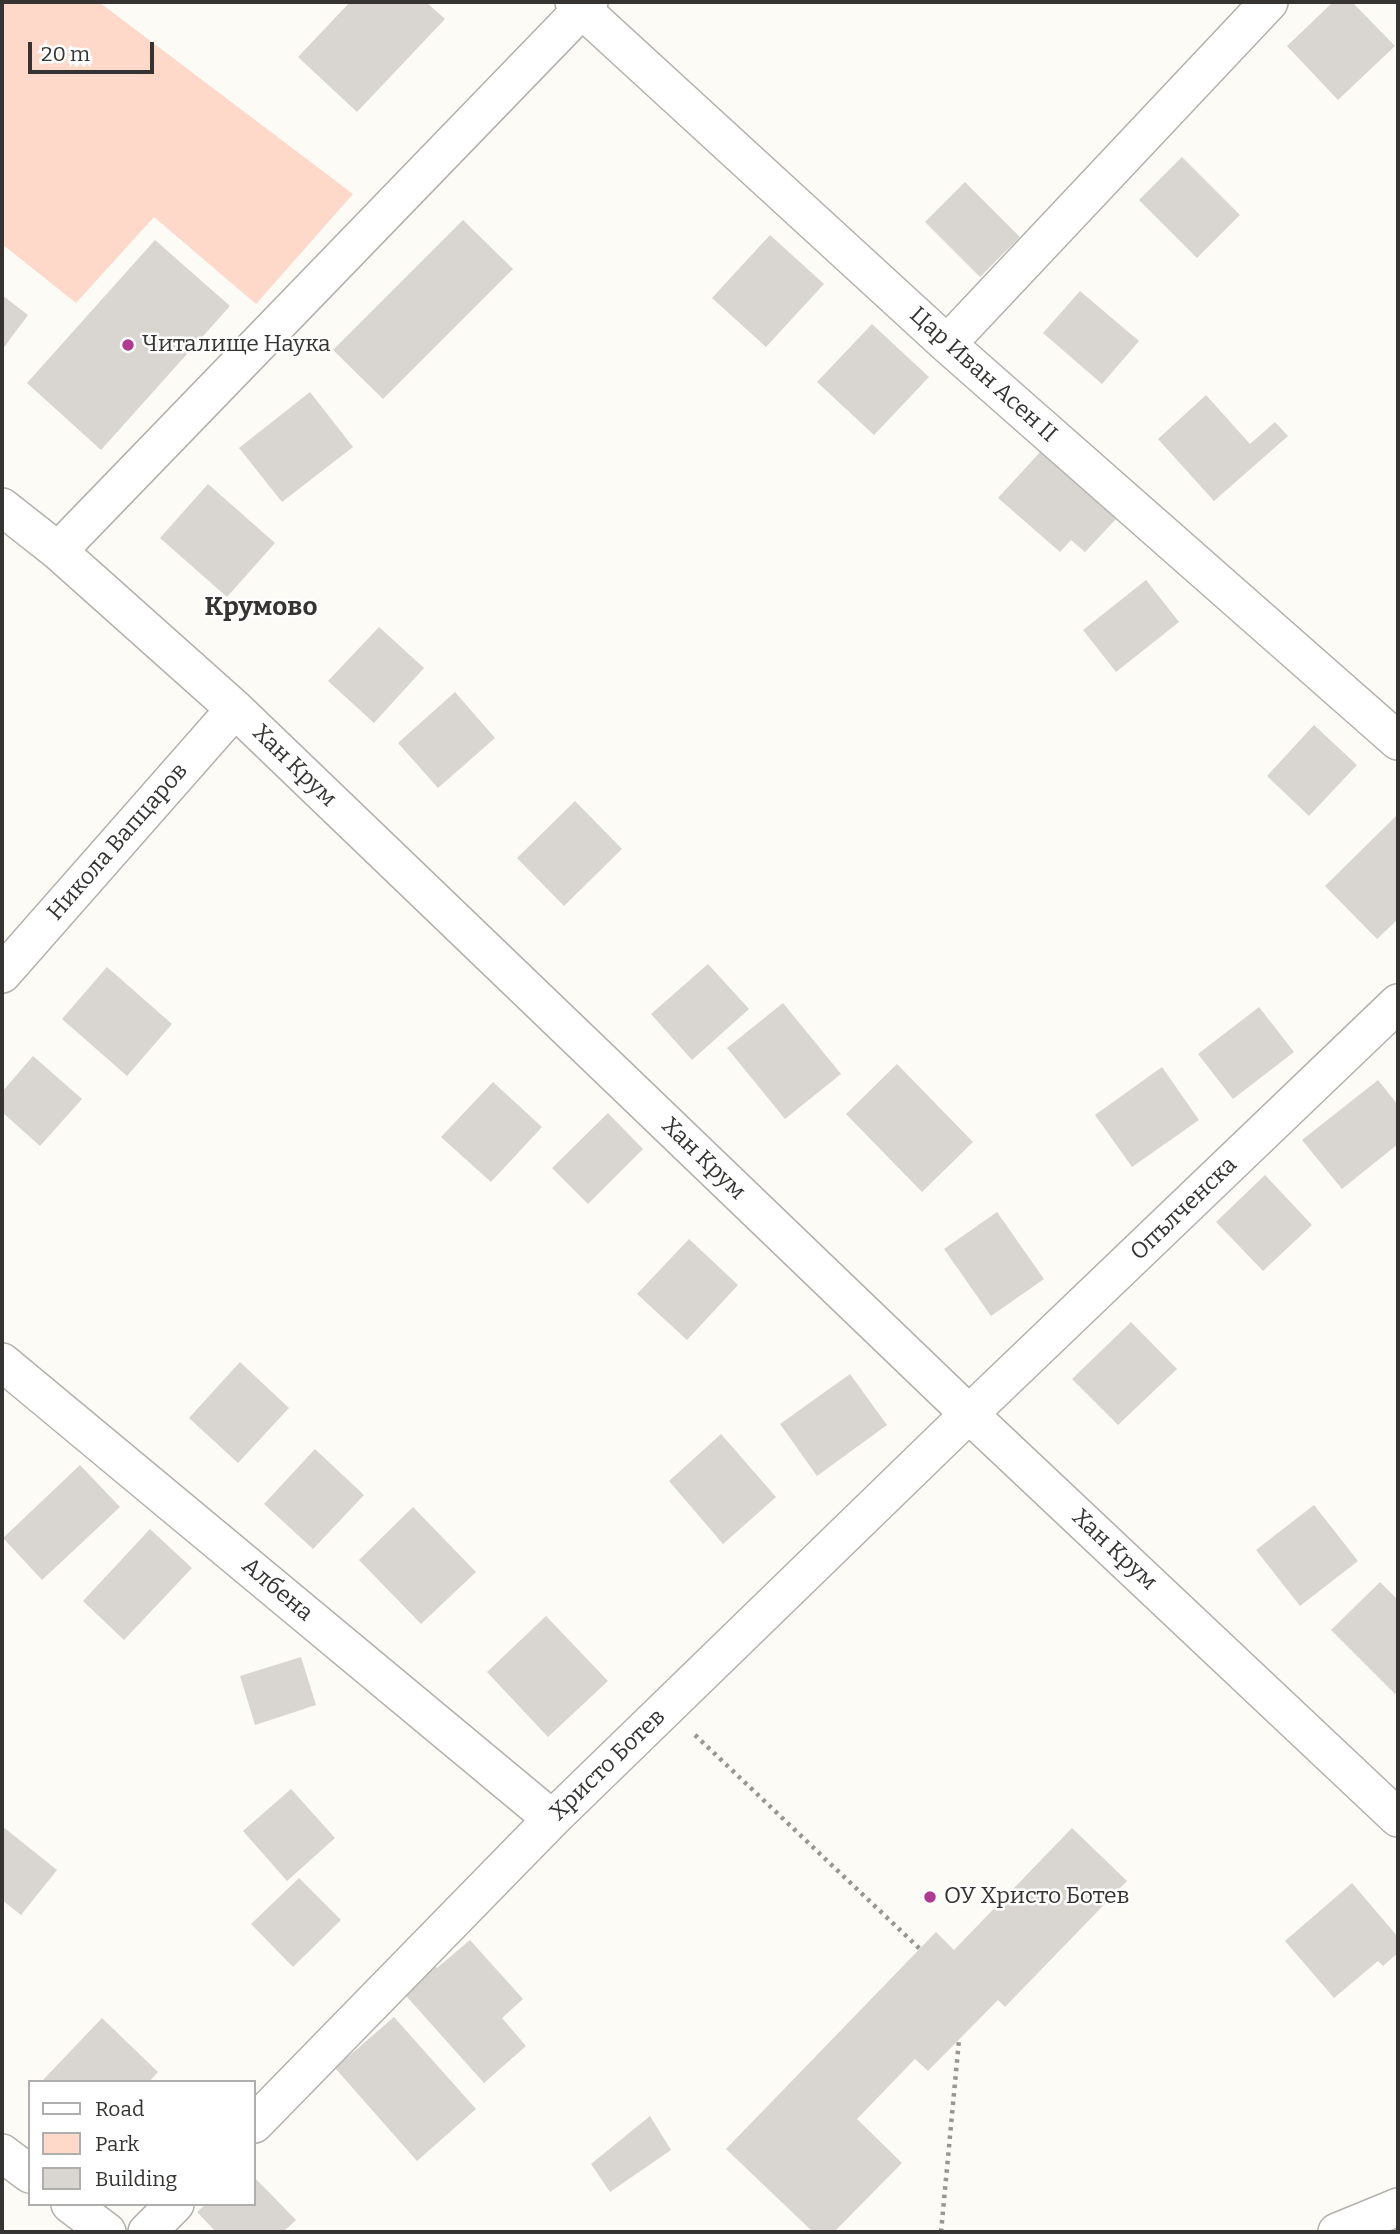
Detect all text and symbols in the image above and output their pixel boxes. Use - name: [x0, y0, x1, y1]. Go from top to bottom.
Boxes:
- scale bar: [32, 28, 158, 72]
- text: 20 m: [41, 41, 90, 67]
- street label: Цар Иван Асен II: [904, 302, 1062, 448]
- place label: Читалище Наука: [142, 331, 331, 359]
- marker: Читалище Наука: [120, 337, 136, 353]
- district label: Крумово: [205, 592, 317, 624]
- street label: Хан Крум: [246, 719, 342, 813]
- street label: Никола Вапцаров: [42, 758, 194, 926]
- street label: Хан Крум: [655, 1112, 751, 1206]
- street label: Опълченска: [1125, 1151, 1243, 1267]
- street label: Хан Крум: [1066, 1504, 1162, 1596]
- street label: Албена: [236, 1552, 318, 1628]
- street label: Христо Ботев: [545, 1703, 671, 1827]
- place label: ОУ Христо Ботев: [944, 1883, 1130, 1911]
- marker: ОУ Христо Ботев: [922, 1889, 938, 1905]
- legend: [28, 2080, 256, 2206]
- text: Road: [95, 2096, 144, 2122]
- text: Park: [95, 2131, 139, 2157]
- text: Building: [95, 2166, 177, 2192]

